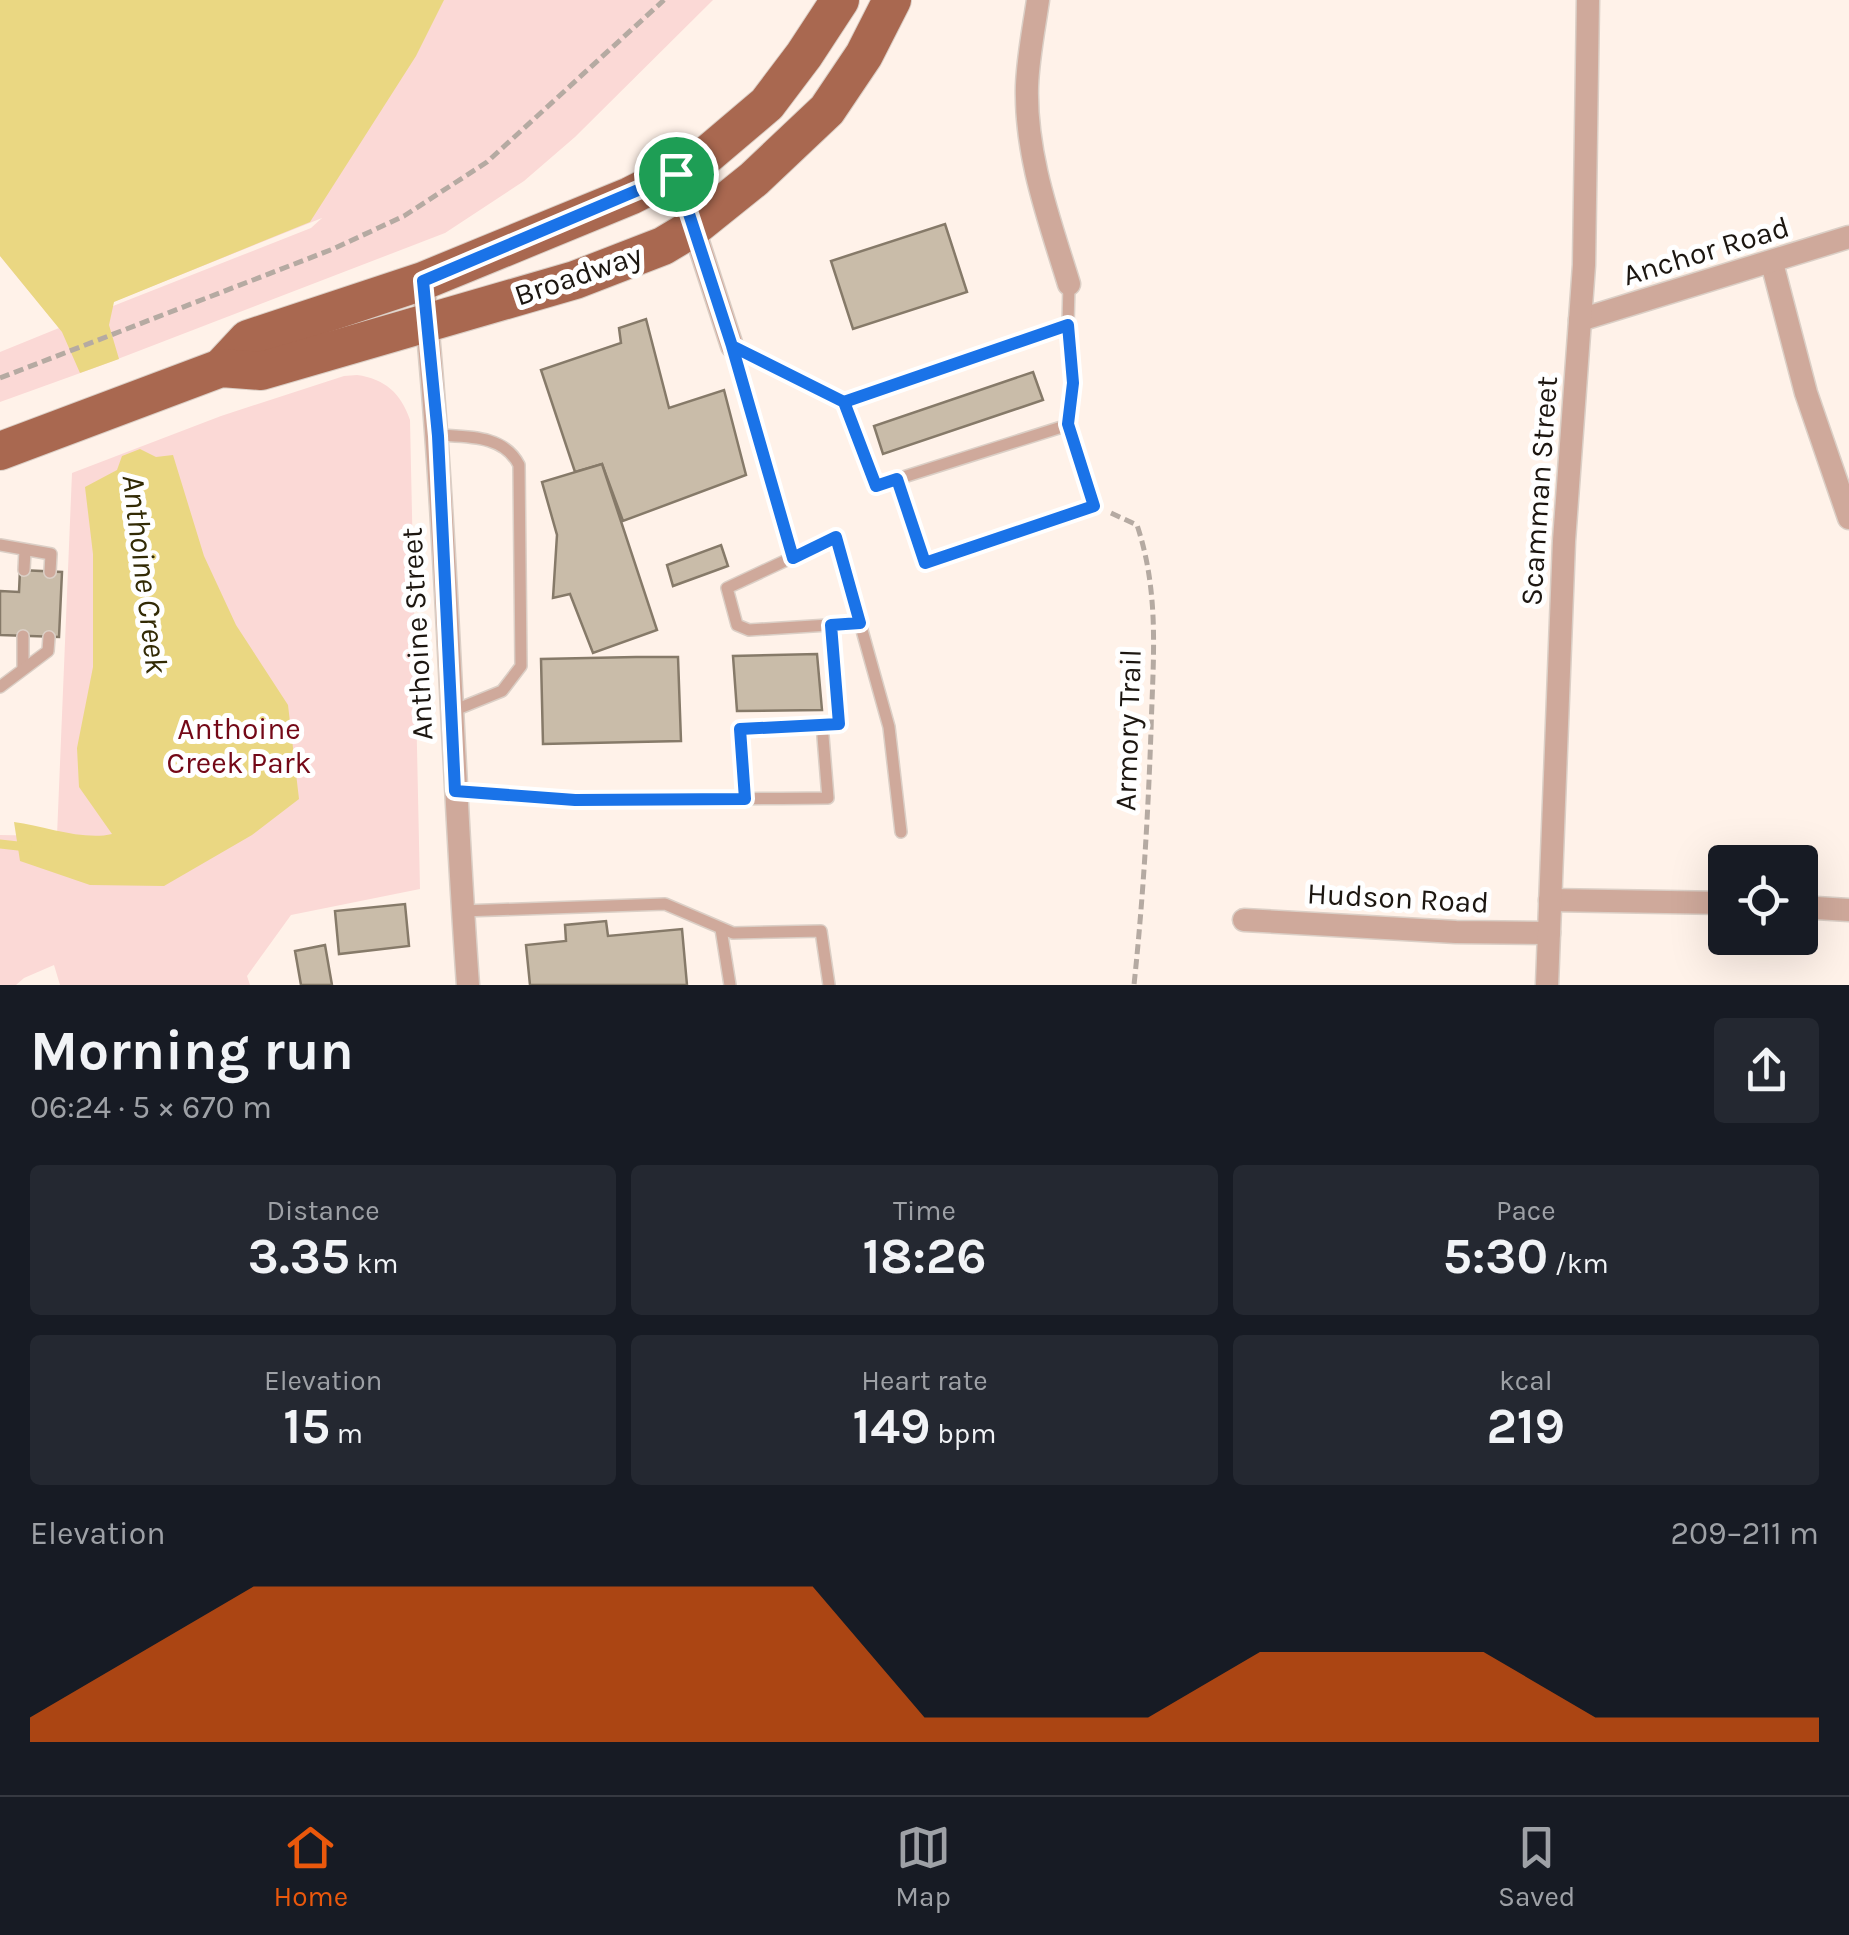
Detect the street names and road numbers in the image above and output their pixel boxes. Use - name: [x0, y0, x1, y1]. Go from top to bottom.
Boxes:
- street label: Anchor Road: [1618, 209, 1794, 293]
- street label: Broadway: [510, 236, 646, 314]
- street label: Scamman Street: [1513, 375, 1565, 607]
- street label: Anthoine Street: [393, 527, 441, 741]
- street label: Armory Trail: [1107, 648, 1149, 812]
- street label: Hudson Road: [1306, 875, 1490, 921]

